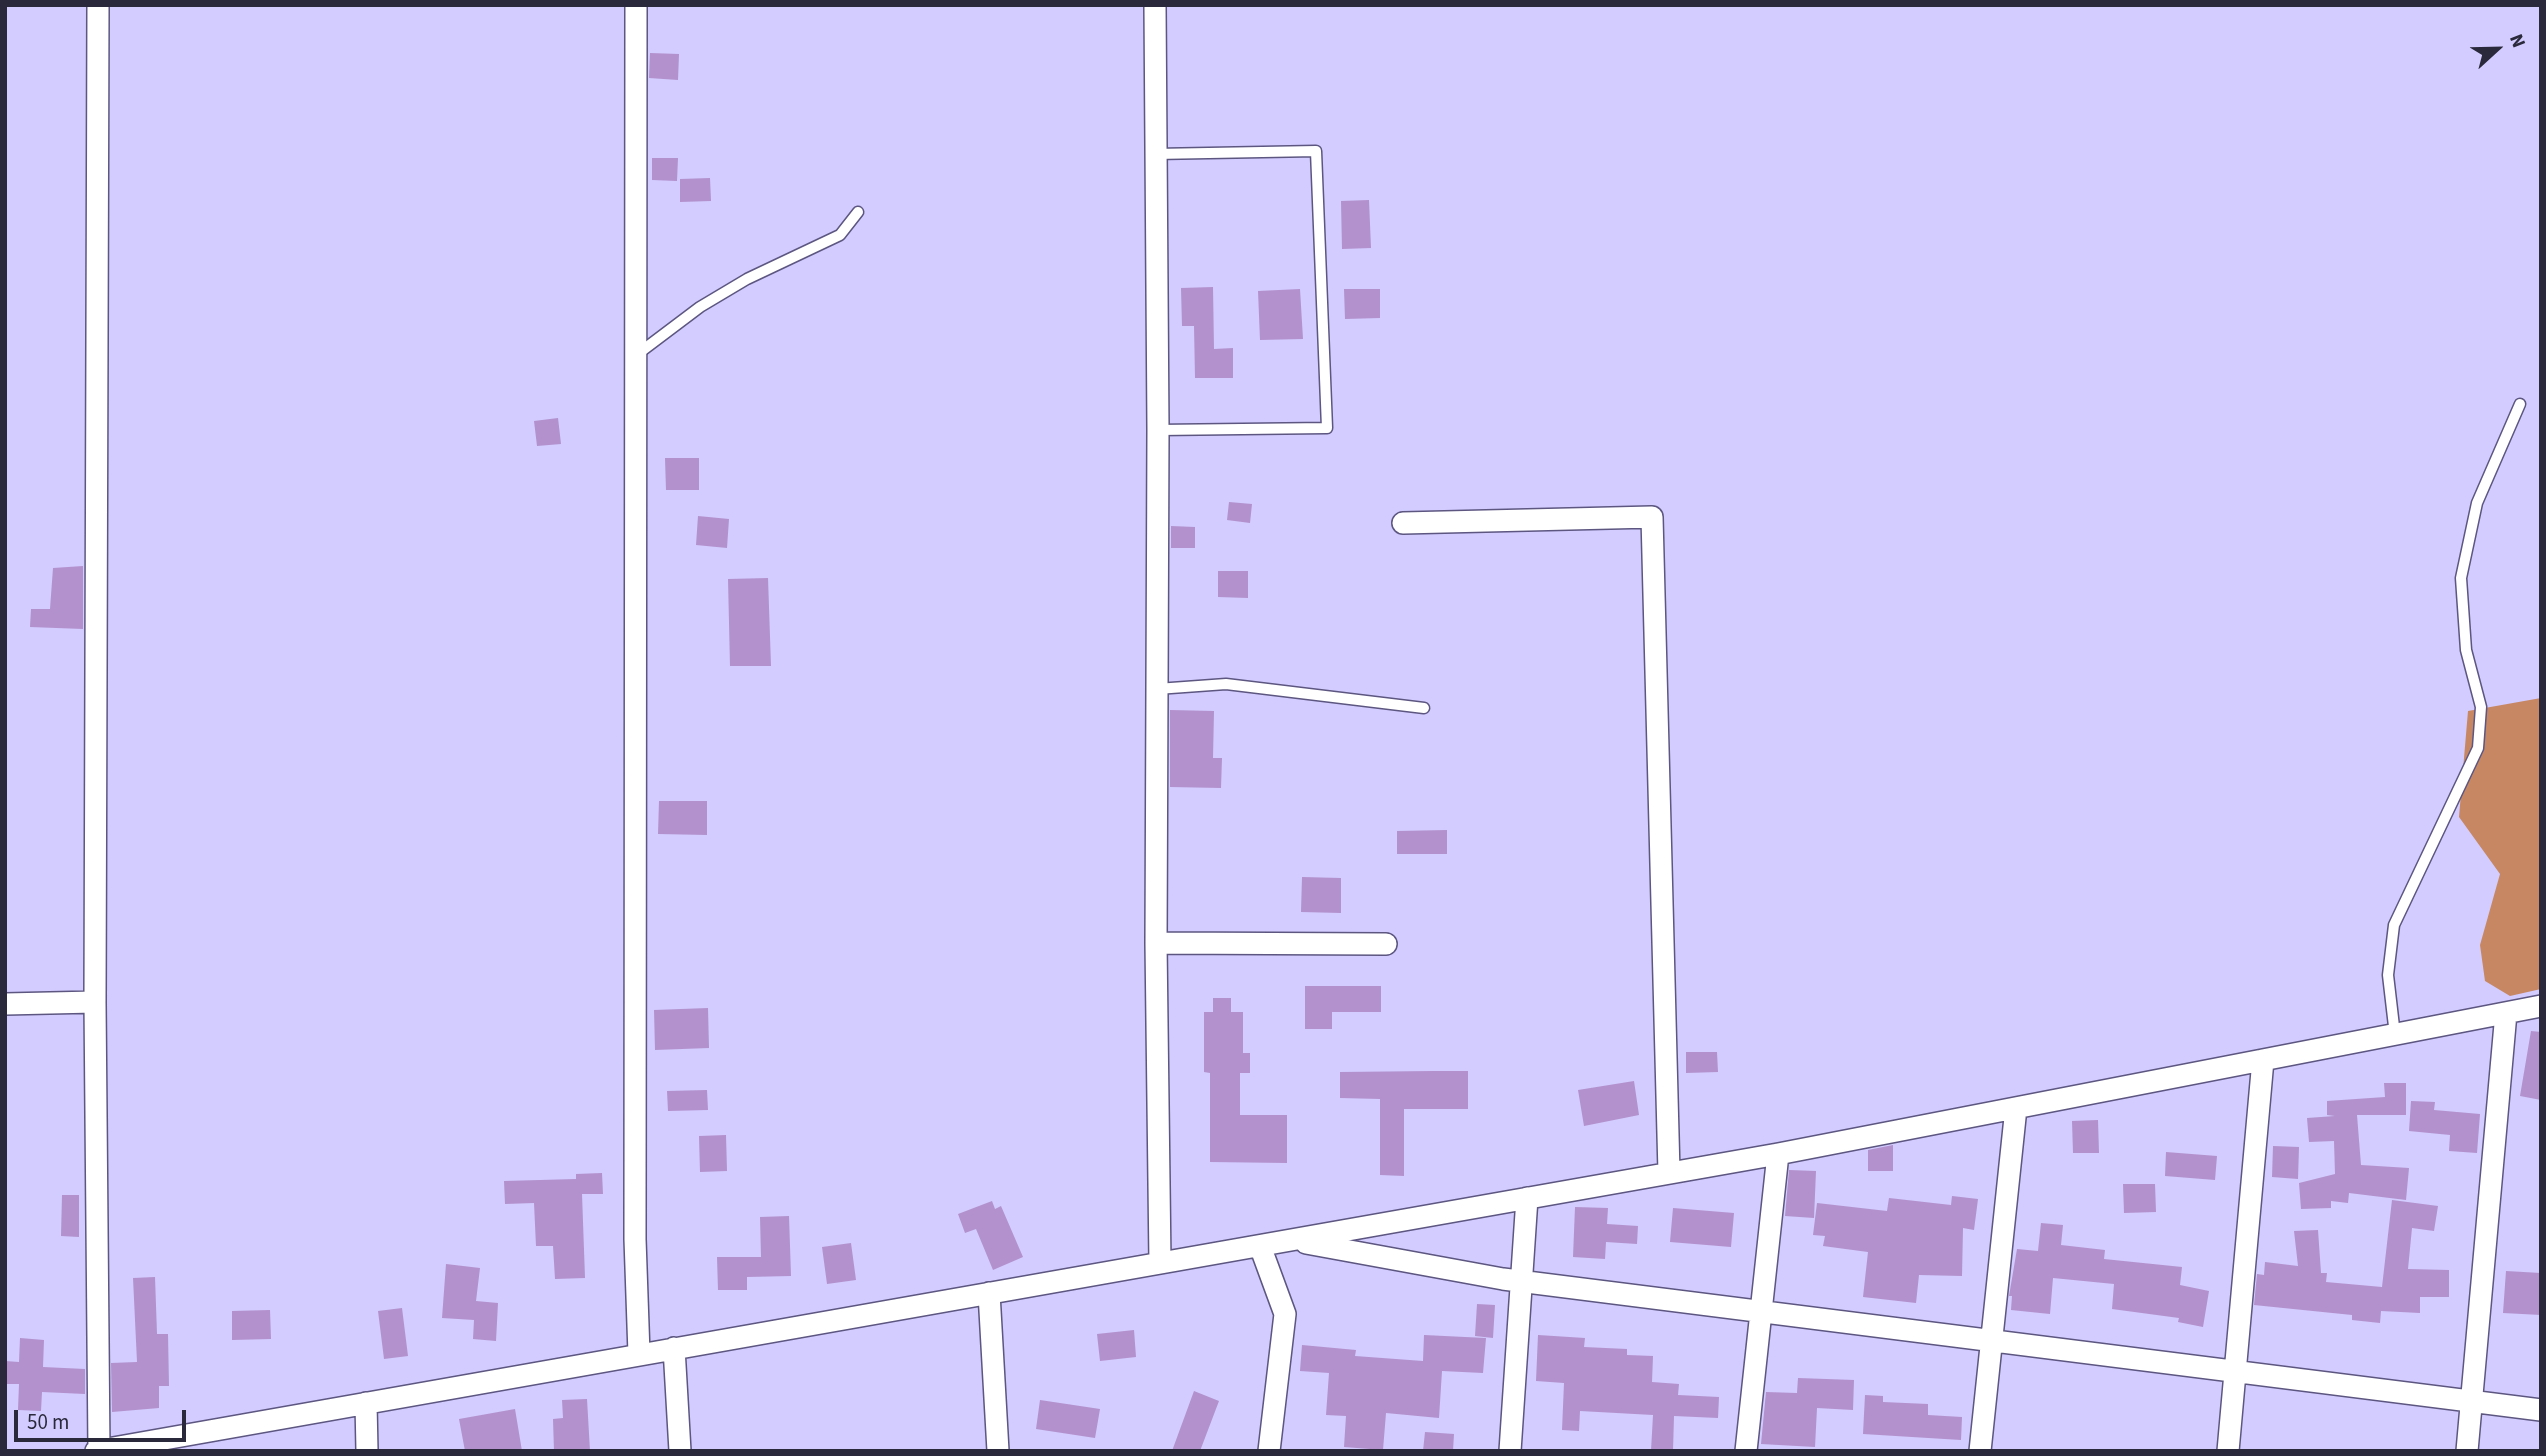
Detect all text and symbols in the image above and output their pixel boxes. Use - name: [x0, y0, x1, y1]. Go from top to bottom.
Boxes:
- north arrow: [2462, 14, 2532, 84]
- text: N: [2502, 30, 2532, 52]
- scale bar: [18, 1396, 189, 1440]
- text: 50 m: [27, 1407, 69, 1437]

